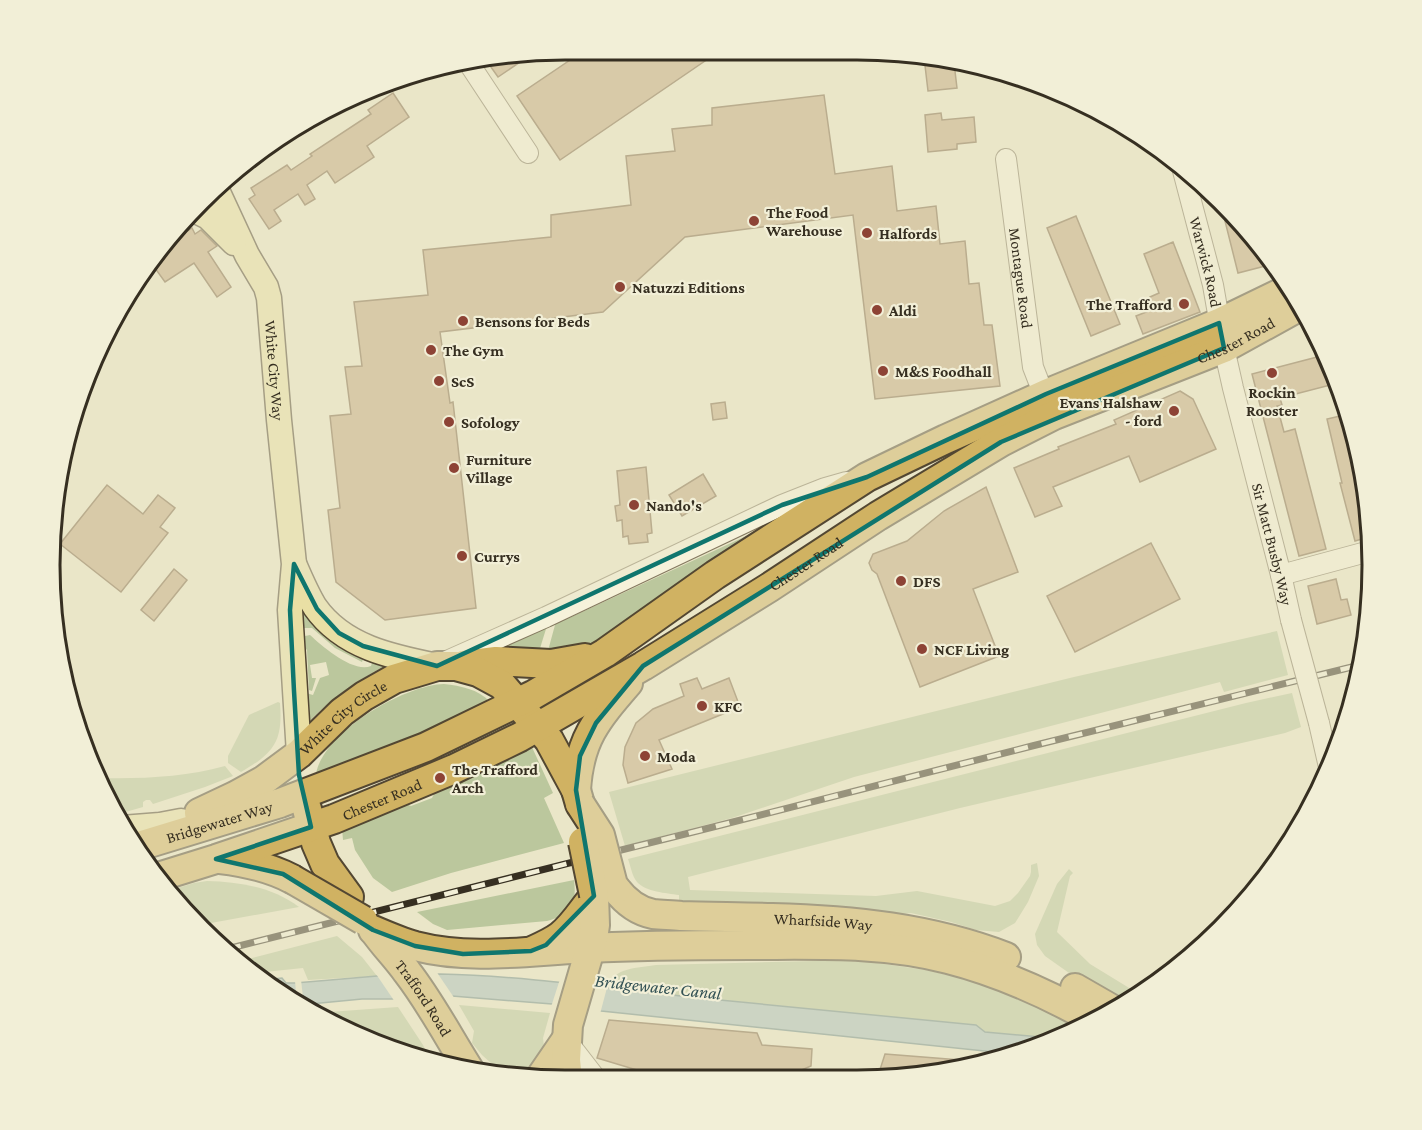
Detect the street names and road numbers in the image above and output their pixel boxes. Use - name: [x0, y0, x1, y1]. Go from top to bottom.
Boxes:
- street label: Warwick Road: [1186, 215, 1225, 309]
- street label: Montague Road: [1006, 227, 1036, 330]
- street label: Chester Road: [1194, 314, 1278, 367]
- street label: White City Way: [262, 320, 287, 422]
- street label: Sir Matt Busby Way: [1249, 481, 1296, 608]
- street label: Chester Road: [766, 533, 847, 594]
- street label: White City Circle: [296, 677, 390, 758]
- street label: Chester Road: [340, 775, 425, 824]
- street label: Bridgewater Way: [164, 798, 275, 846]
- street label: Wharfside Way: [774, 910, 874, 935]
- street label: Trafford Road: [392, 957, 455, 1040]

